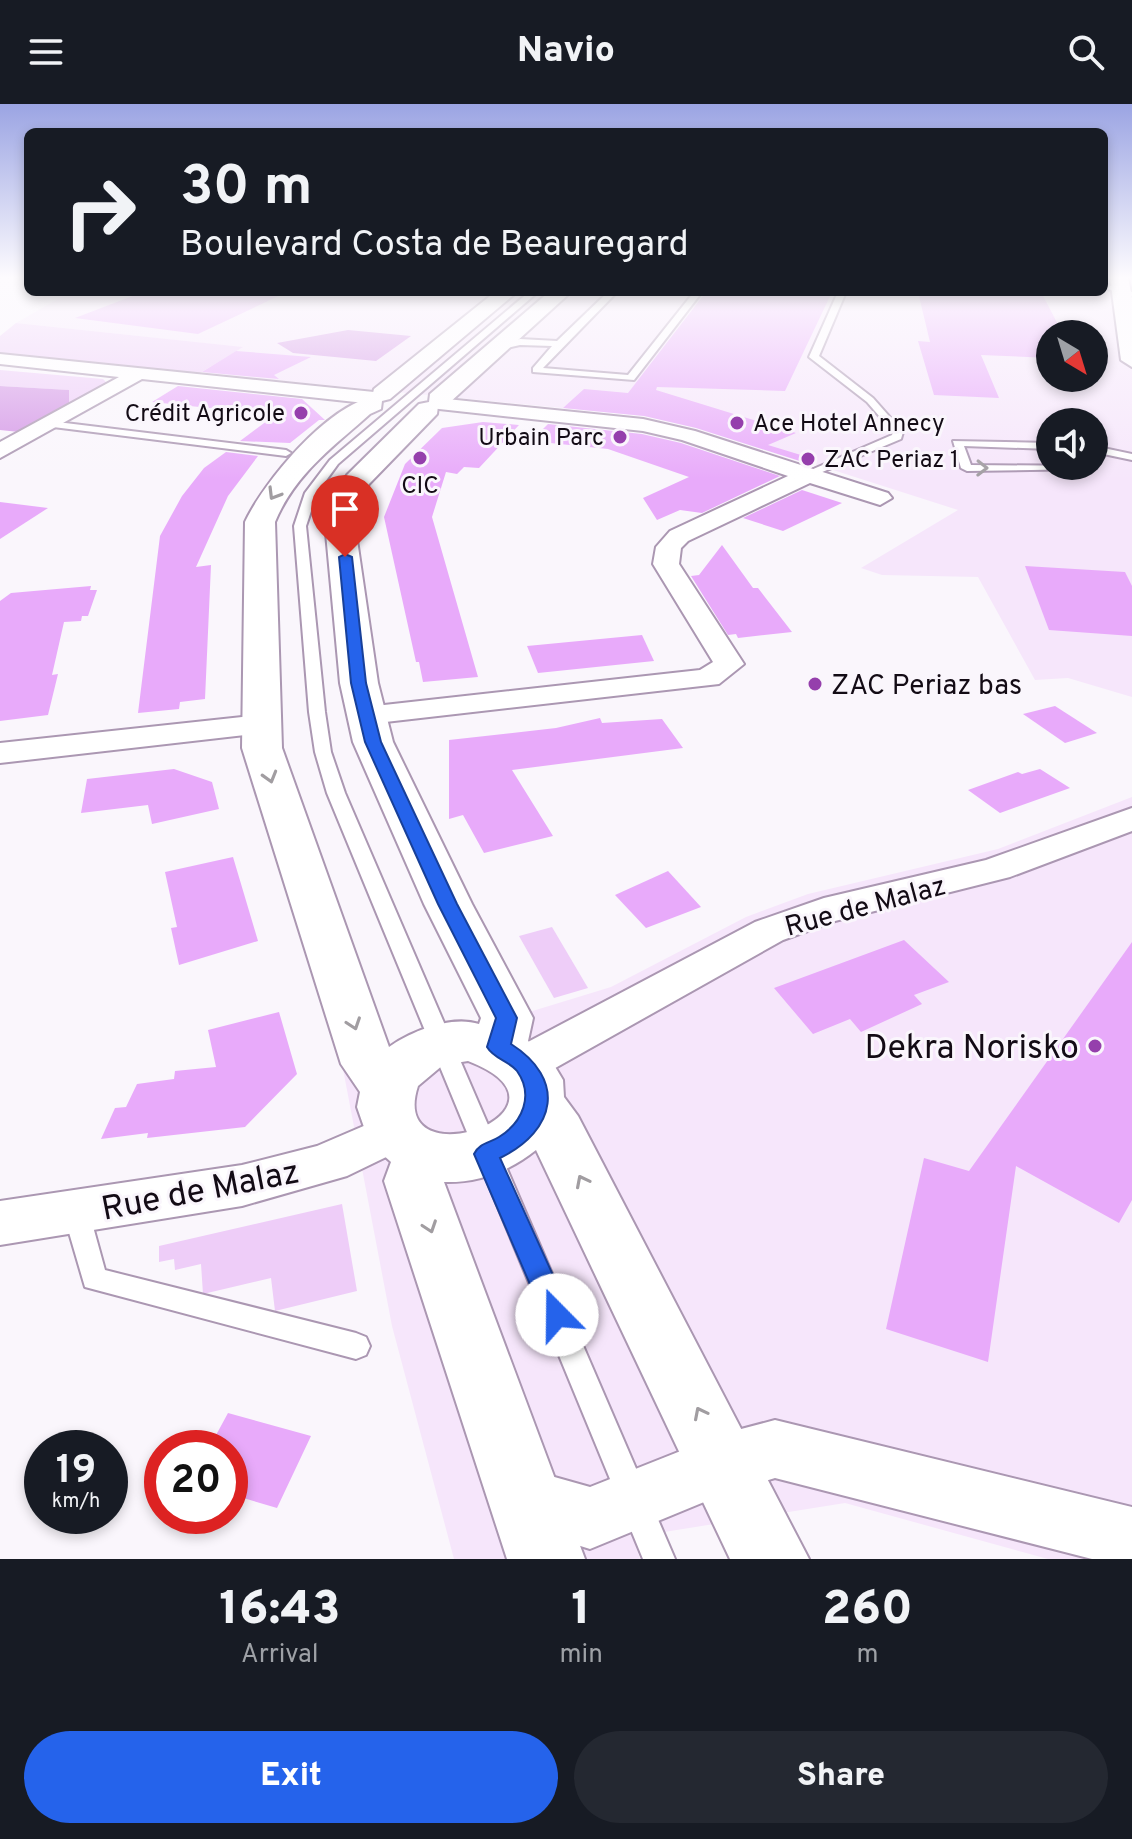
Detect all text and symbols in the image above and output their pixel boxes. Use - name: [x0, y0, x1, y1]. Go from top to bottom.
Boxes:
- text: Navio: [517, 29, 615, 75]
- icon: menu: [24, 30, 68, 74]
- icon: search: [1064, 30, 1108, 74]
- text: 30 m: [180, 154, 313, 224]
- icon: right: [48, 160, 152, 264]
- text: Boulevard Costa de Beauregard: [180, 223, 689, 269]
- north arrow: [1036, 320, 1108, 392]
- map controls: [1036, 320, 1108, 480]
- place label: Crédit Agricole: [125, 400, 285, 430]
- marker: Crédit Agricole: [292, 404, 310, 422]
- button: sound: [1036, 408, 1108, 480]
- place label: Ace Hotel Annecy: [753, 410, 945, 440]
- marker: Ace Hotel Annecy: [728, 414, 746, 432]
- place label: Urbain Parc: [478, 424, 604, 454]
- marker: Urbain Parc: [611, 428, 629, 446]
- place label: ZAC Periaz 1: [824, 446, 959, 476]
- marker: CIC: [411, 449, 429, 467]
- marker: ZAC Periaz 1: [799, 450, 817, 468]
- one-way arrow: [976, 459, 989, 477]
- place label: CIC: [401, 472, 439, 502]
- pin: [311, 475, 379, 557]
- one-way arrow: [268, 485, 284, 500]
- icon: arrive: [323, 487, 367, 531]
- place label: ZAC Periaz bas: [831, 669, 1022, 705]
- marker: ZAC Periaz bas: [806, 675, 824, 693]
- one-way arrow: [261, 770, 277, 784]
- street label: Rue de Malaz: [781, 869, 950, 947]
- one-way arrow: [344, 1016, 360, 1030]
- place label: Dekra Norisko: [865, 1028, 1079, 1071]
- marker: Dekra Norisko: [1086, 1037, 1104, 1055]
- street label: Rue de Malaz: [98, 1152, 303, 1233]
- one-way arrow: [577, 1175, 592, 1190]
- one-way arrow: [420, 1219, 436, 1233]
- position arrow: [515, 1273, 599, 1357]
- one-way arrow: [694, 1407, 710, 1421]
- speed limit sign: 20: [144, 1430, 248, 1534]
- text: 19: [56, 1447, 96, 1497]
- text: km/h: [52, 1489, 100, 1515]
- text: 16:43: [219, 1581, 340, 1641]
- text: 1: [571, 1581, 591, 1641]
- text: 260: [822, 1581, 913, 1641]
- text: Arrival: [241, 1639, 319, 1672]
- text: min: [560, 1639, 603, 1672]
- text: m: [856, 1639, 878, 1672]
- button: Exit: [24, 1731, 558, 1823]
- button: Share: [574, 1731, 1108, 1823]

